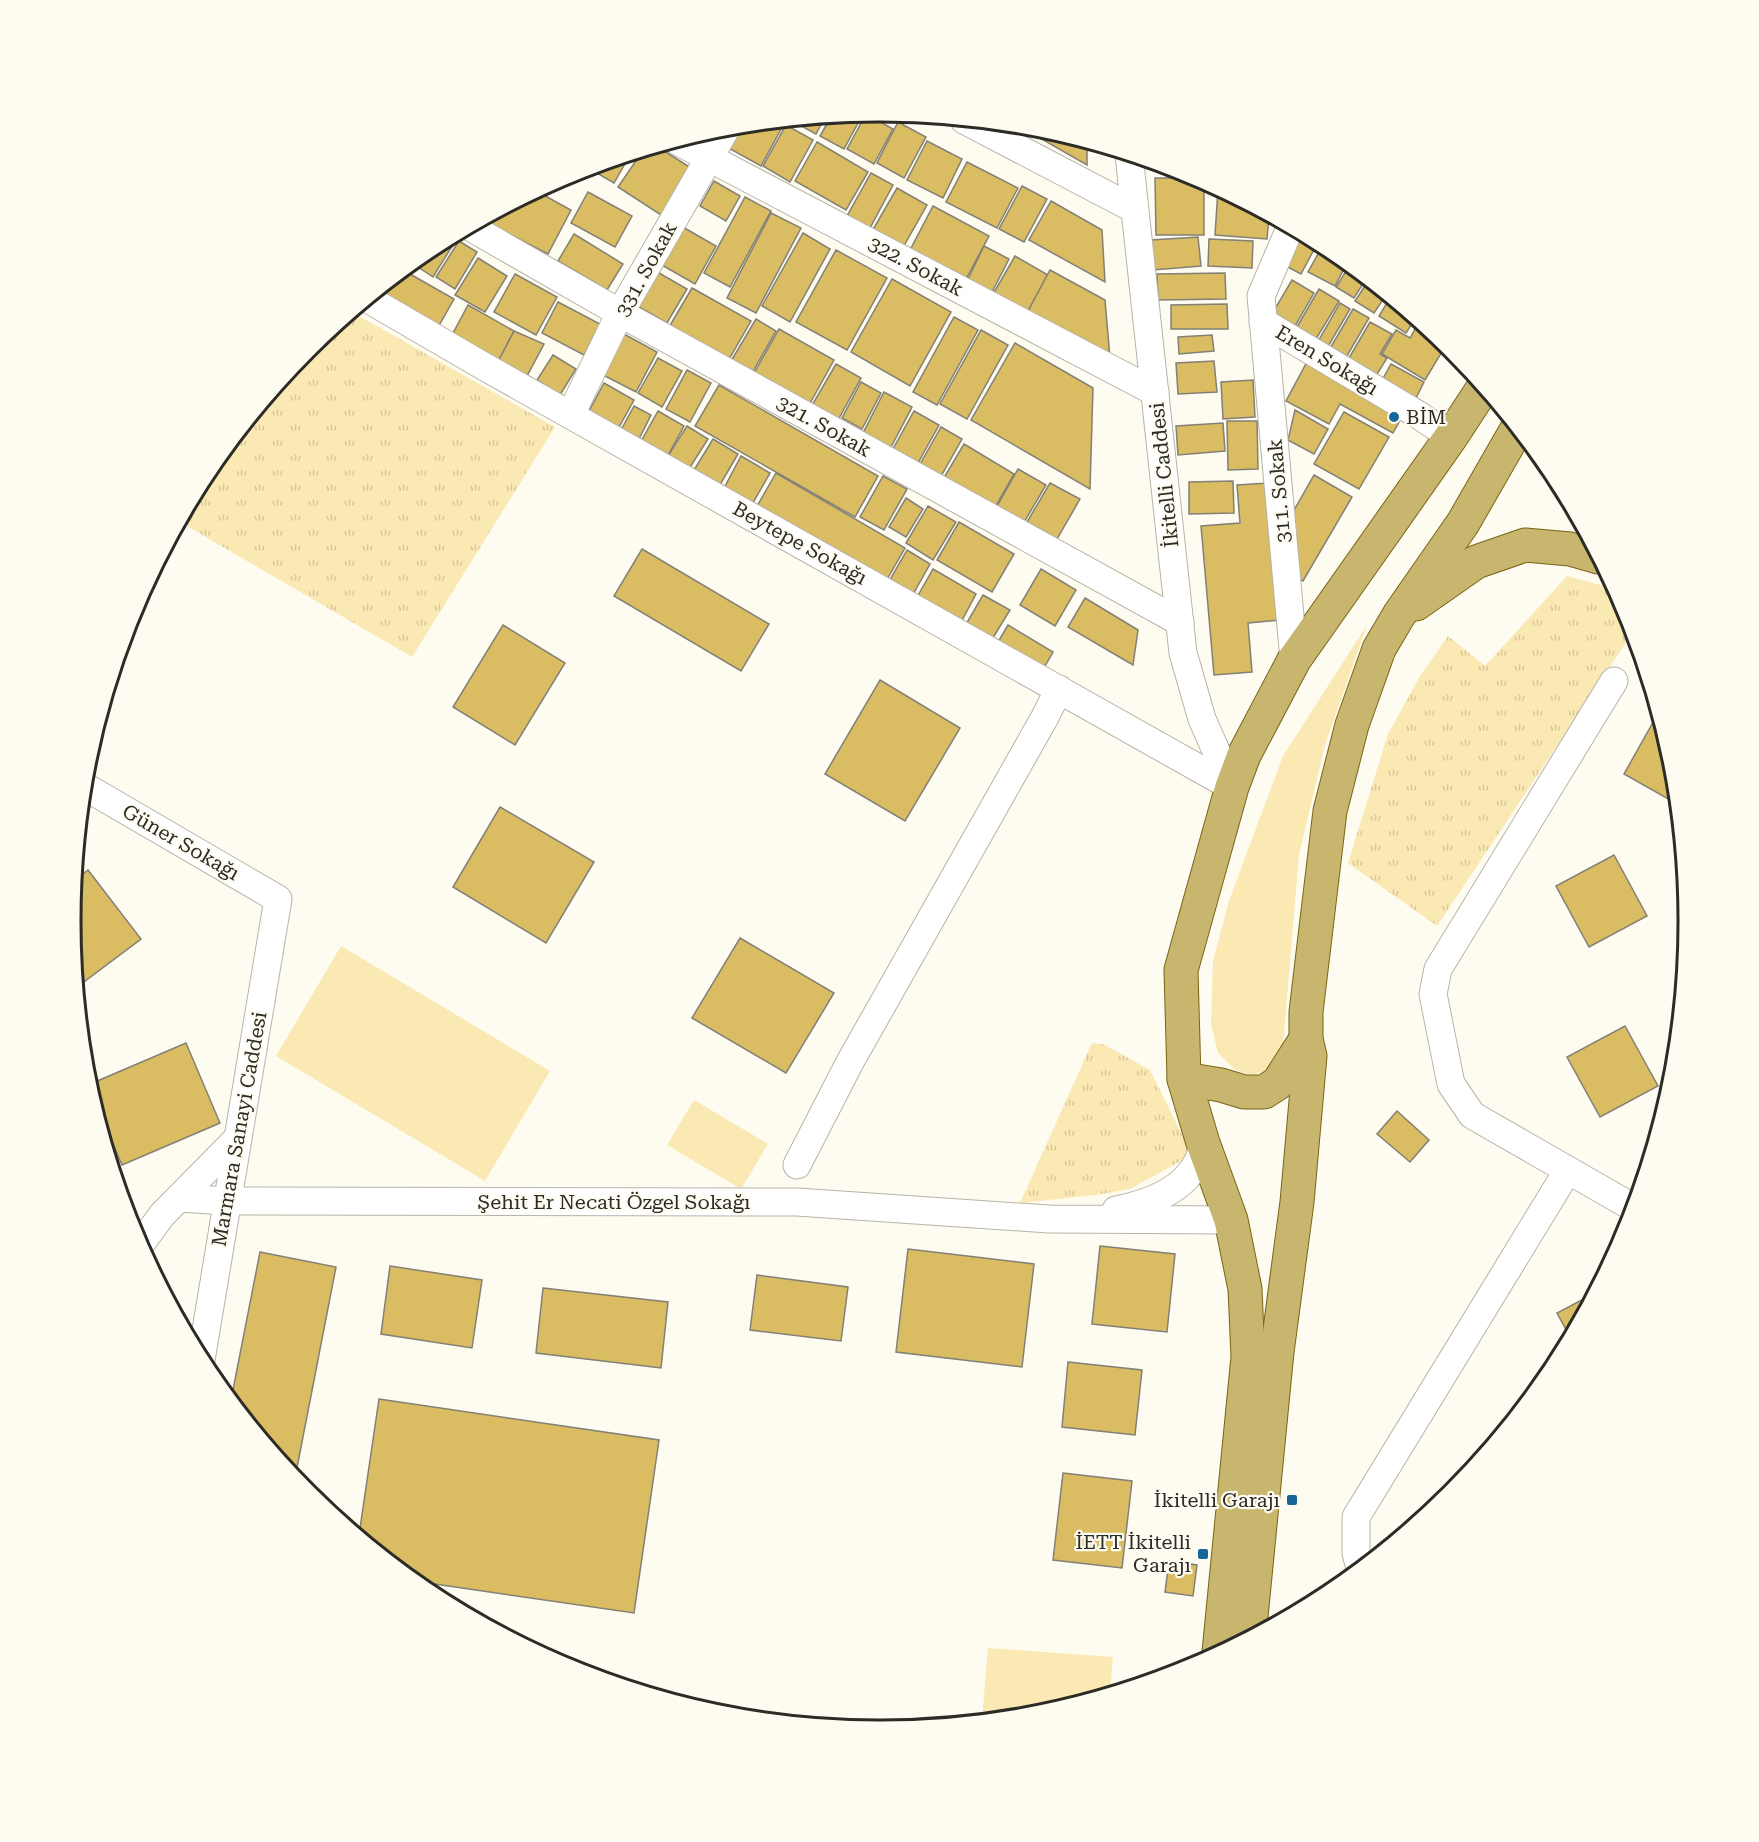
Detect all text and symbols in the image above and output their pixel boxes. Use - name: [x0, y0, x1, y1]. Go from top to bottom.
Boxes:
- street label: 331. Sokak: [610, 217, 682, 320]
- street label: 322. Sokak: [864, 231, 968, 301]
- street label: Eren Sokağı: [1271, 320, 1383, 400]
- street label: 321. Sokak: [773, 390, 876, 462]
- street label: İkitelli Caddesi: [1144, 401, 1184, 549]
- place label: BİM: [1406, 405, 1446, 429]
- marker: BİM: [1387, 410, 1401, 424]
- street label: 311. Sokak: [1262, 438, 1296, 544]
- street label: Beytepe Sokağı: [729, 496, 871, 590]
- street label: Güner Sokağı: [118, 799, 244, 885]
- street label: Marmara Sanayi Caddesi: [206, 1010, 272, 1248]
- street label: Şehit Er Necati Özgel Sokağı: [478, 1190, 750, 1214]
- place label: İkitelli Garajı: [1154, 1488, 1280, 1512]
- marker: İkitelli Garajı: [1285, 1493, 1299, 1507]
- place label: İETT İkitelli Garajı: [1076, 1530, 1191, 1577]
- marker: İETT İkitelli Garajı: [1196, 1547, 1210, 1561]

